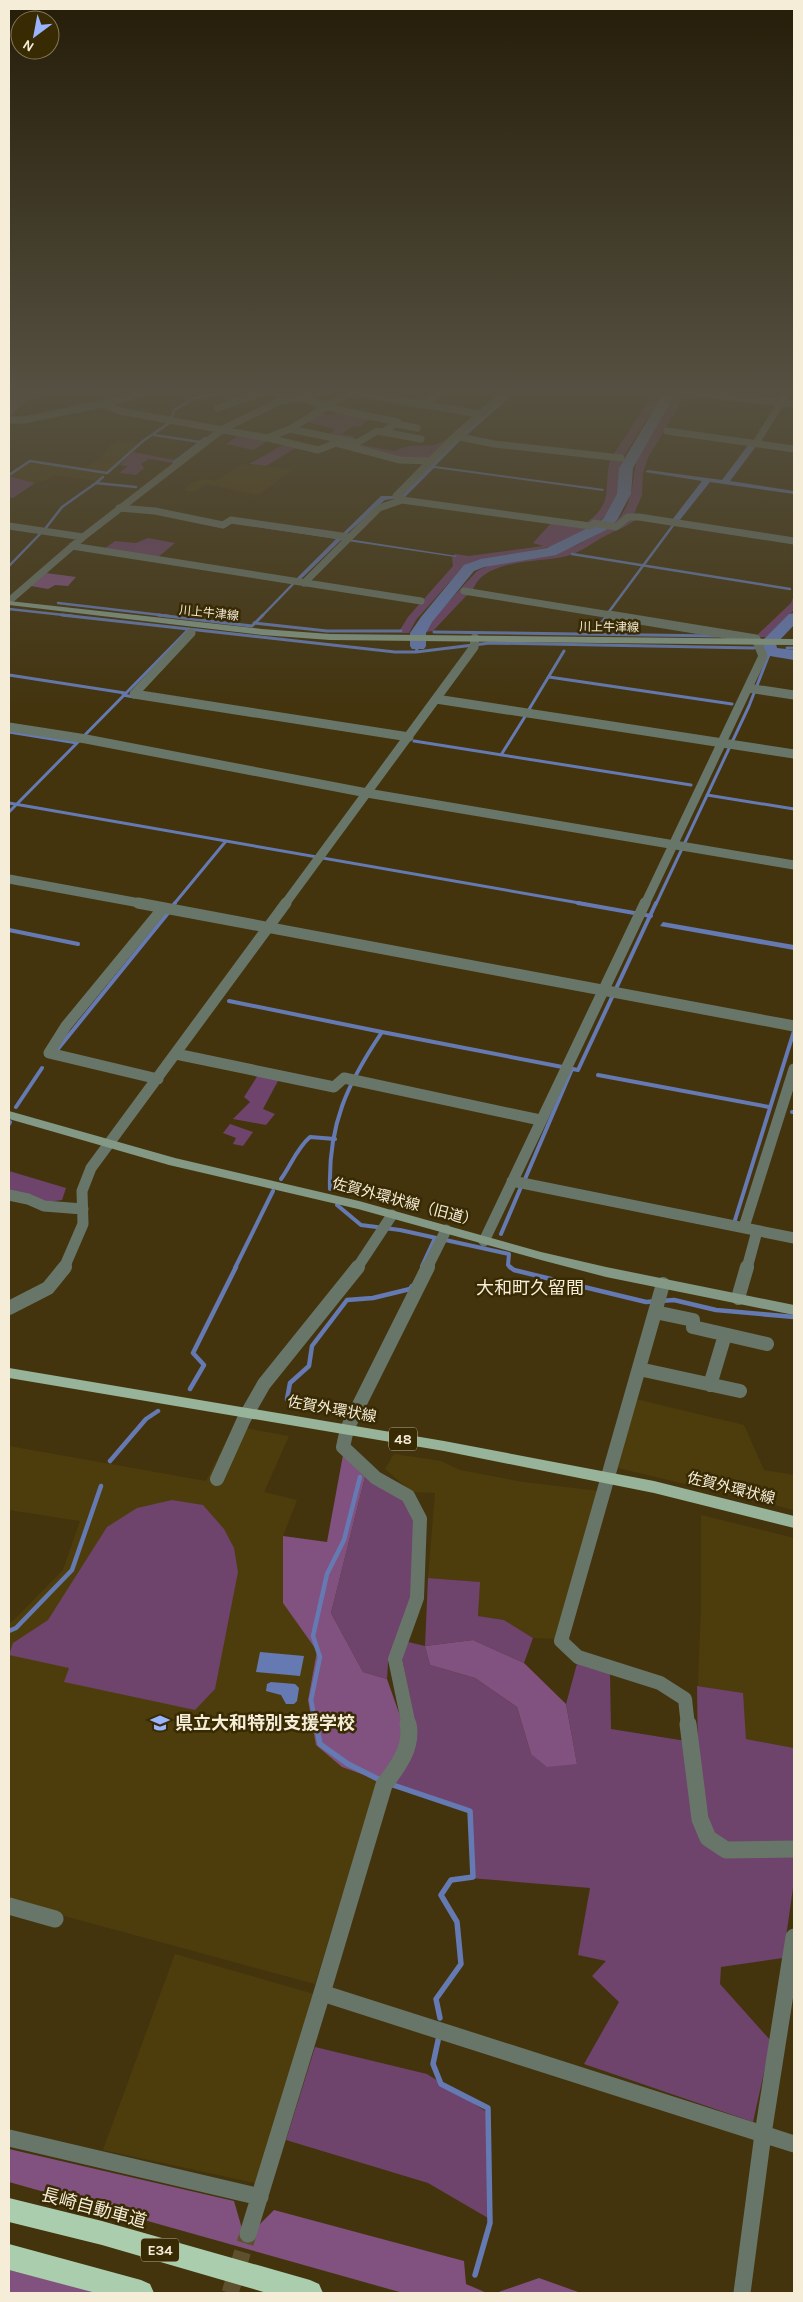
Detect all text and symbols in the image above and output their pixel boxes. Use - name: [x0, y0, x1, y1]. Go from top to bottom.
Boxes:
- north arrow: [10, 10, 60, 60]
- text: N: [20, 36, 37, 55]
- street label: 川上牛津線: [178, 603, 240, 623]
- street label: 川上牛津線: [579, 619, 639, 635]
- street label: 佐賀外環状線（旧道）: [330, 1174, 480, 1230]
- district label: 大和町久留間: [476, 1277, 584, 1299]
- street label: 佐賀外環状線: [286, 1392, 378, 1426]
- road number: 48: [389, 1428, 417, 1450]
- street label: 佐賀外環状線: [685, 1468, 777, 1508]
- school or university icon: 県立大和特別支援学校: [149, 1712, 171, 1734]
- place label: 県立大和特別支援学校: [175, 1712, 355, 1734]
- street label: 長崎自動車道: [39, 2183, 149, 2233]
- road number: E34: [141, 2238, 179, 2262]

